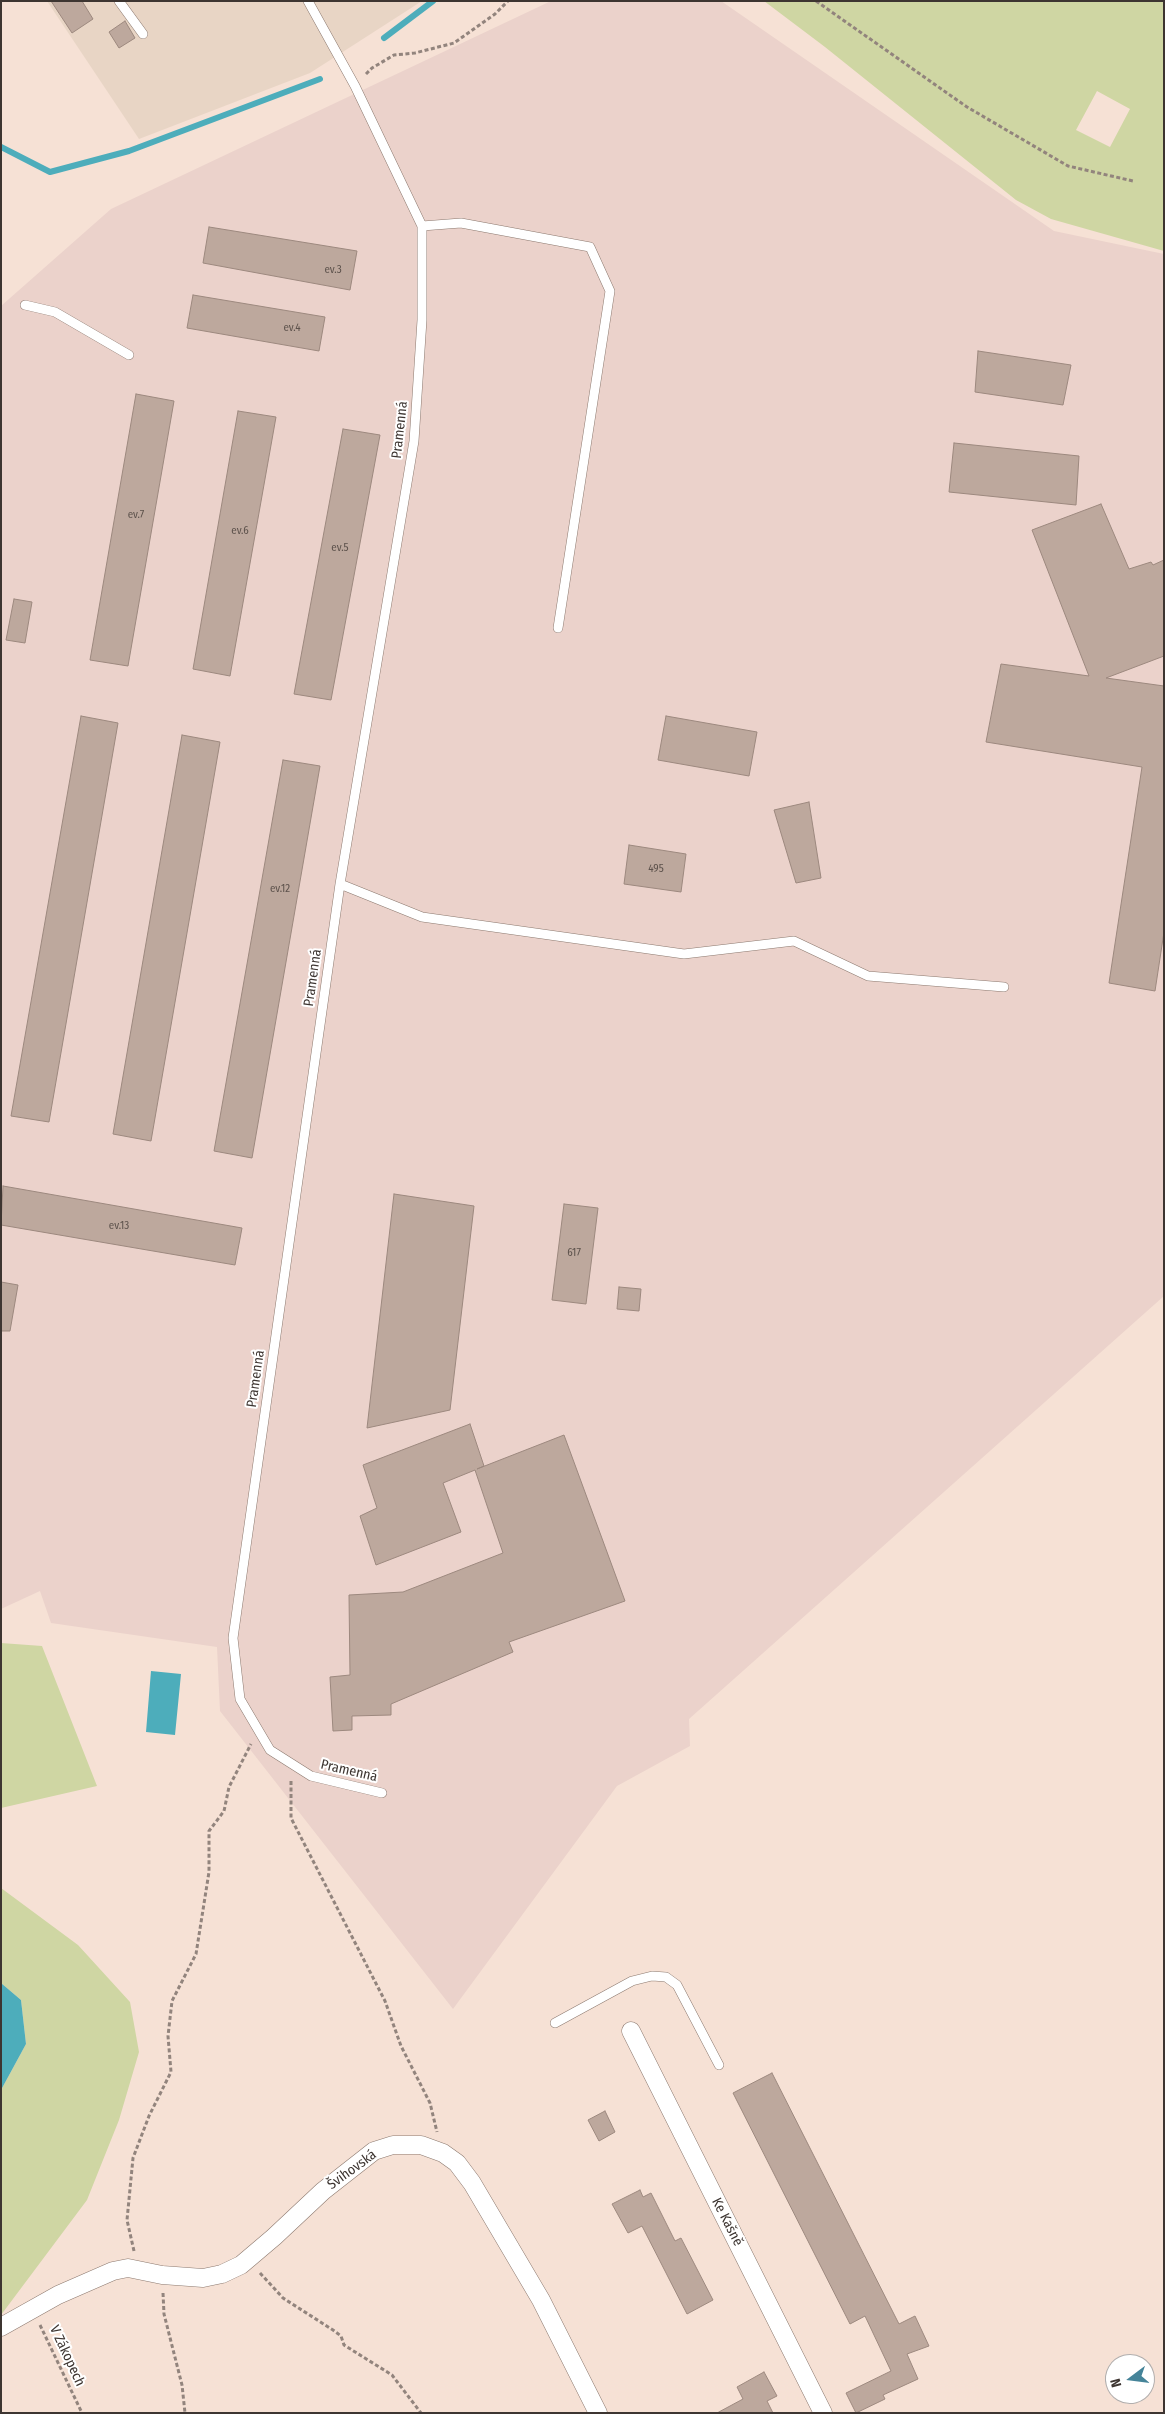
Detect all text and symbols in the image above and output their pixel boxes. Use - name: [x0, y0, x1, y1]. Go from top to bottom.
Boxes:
- house number: ev.3: [324, 263, 342, 277]
- house number: ev.4: [283, 321, 301, 335]
- street label: Pramenná: [389, 400, 411, 460]
- house number: ev.7: [128, 508, 144, 522]
- house number: ev.6: [231, 524, 249, 538]
- house number: ev.5: [331, 541, 349, 555]
- house number: 495: [648, 862, 664, 876]
- house number: ev.12: [270, 882, 290, 896]
- street label: Pramenná: [301, 948, 325, 1008]
- house number: ev.13: [109, 1219, 129, 1233]
- house number: 617: [567, 1246, 581, 1260]
- street label: Pramenná: [244, 1349, 268, 1409]
- street label: Pramenná: [319, 1756, 379, 1786]
- street label: Švihovská: [324, 2147, 380, 2193]
- street label: Ke Kašně: [708, 2195, 746, 2249]
- street label: V Zákopech: [46, 2323, 88, 2389]
- north arrow: [1105, 2354, 1155, 2404]
- text: N: [1107, 2377, 1125, 2389]

